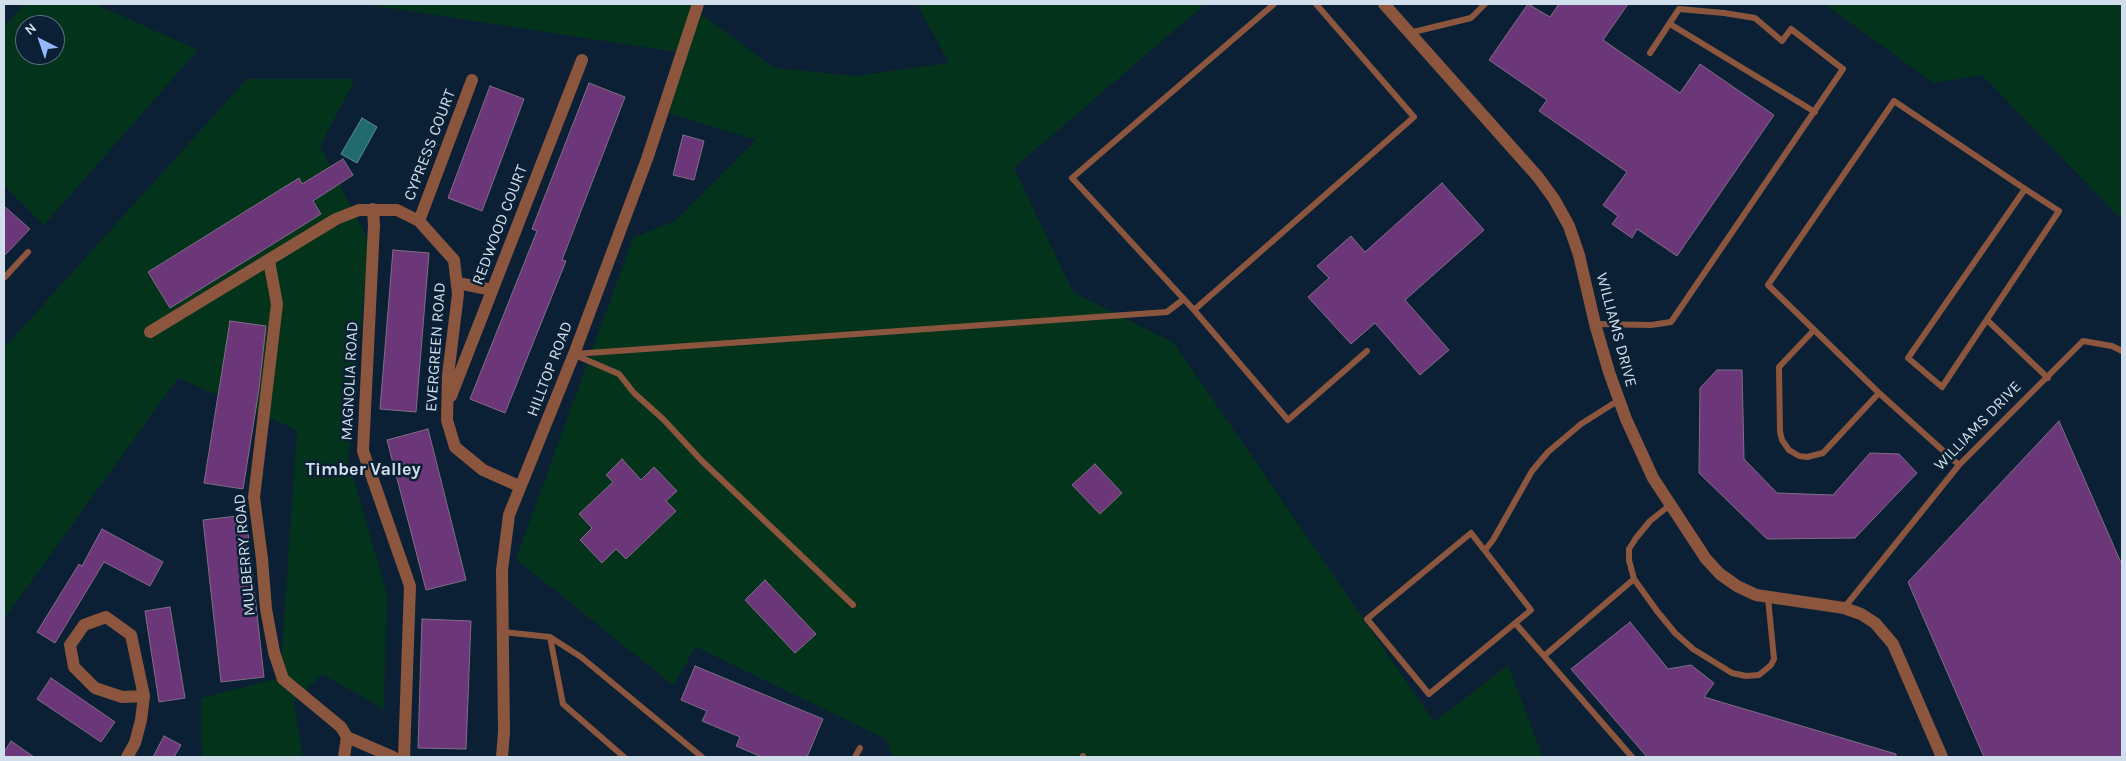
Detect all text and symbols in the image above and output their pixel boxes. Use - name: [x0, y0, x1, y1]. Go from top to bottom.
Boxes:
- north arrow: [15, 15, 65, 65]
- text: N: [21, 19, 40, 39]
- street label: CYPRESS COURT: [400, 87, 460, 203]
- street label: REDWOOD COURT: [468, 162, 532, 288]
- street label: WILLIAMS DRIVE: [1592, 271, 1640, 389]
- street label: EVERGREEN ROAD: [422, 282, 450, 412]
- street label: HILLTOP ROAD: [523, 319, 577, 419]
- street label: MAGNOLIA ROAD: [337, 321, 363, 441]
- street label: WILLIAMS DRIVE: [1930, 377, 2026, 475]
- district label: Timber Valley: [306, 459, 420, 481]
- street label: MULBERRY ROAD: [230, 493, 260, 617]

